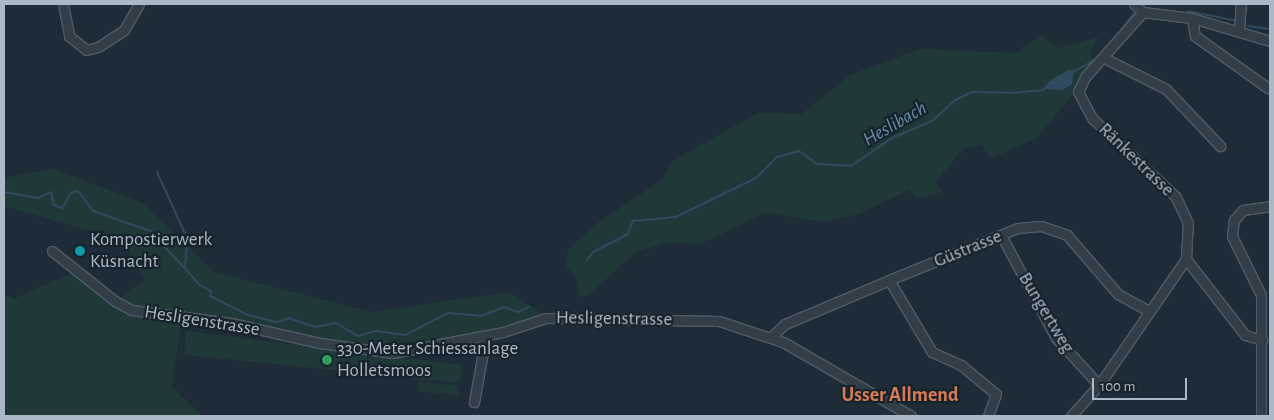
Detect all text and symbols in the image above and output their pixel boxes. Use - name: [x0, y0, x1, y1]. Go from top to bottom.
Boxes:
- water label: Heslibach: [859, 96, 931, 152]
- street label: Ränkestrasse: [1093, 118, 1179, 202]
- street label: Güstrasse: [931, 225, 1005, 273]
- place label: Kompostierwerk Küsnacht: [90, 229, 212, 273]
- marker: Kompostierwerk Küsnacht: [74, 245, 86, 257]
- street label: Bungertweg: [1013, 269, 1079, 357]
- street label: Hesligenstrasse: [143, 301, 261, 341]
- street label: Hesligenstrasse: [556, 307, 672, 331]
- place label: 330-Meter Schiessanlage Holletsmoos: [337, 338, 518, 382]
- marker: 330-Meter Schiessanlage Holletsmoos: [321, 354, 333, 366]
- scale bar: [1094, 368, 1189, 400]
- text: 100 m: [1100, 379, 1135, 394]
- district label: Usser Allmend: [842, 383, 958, 407]

